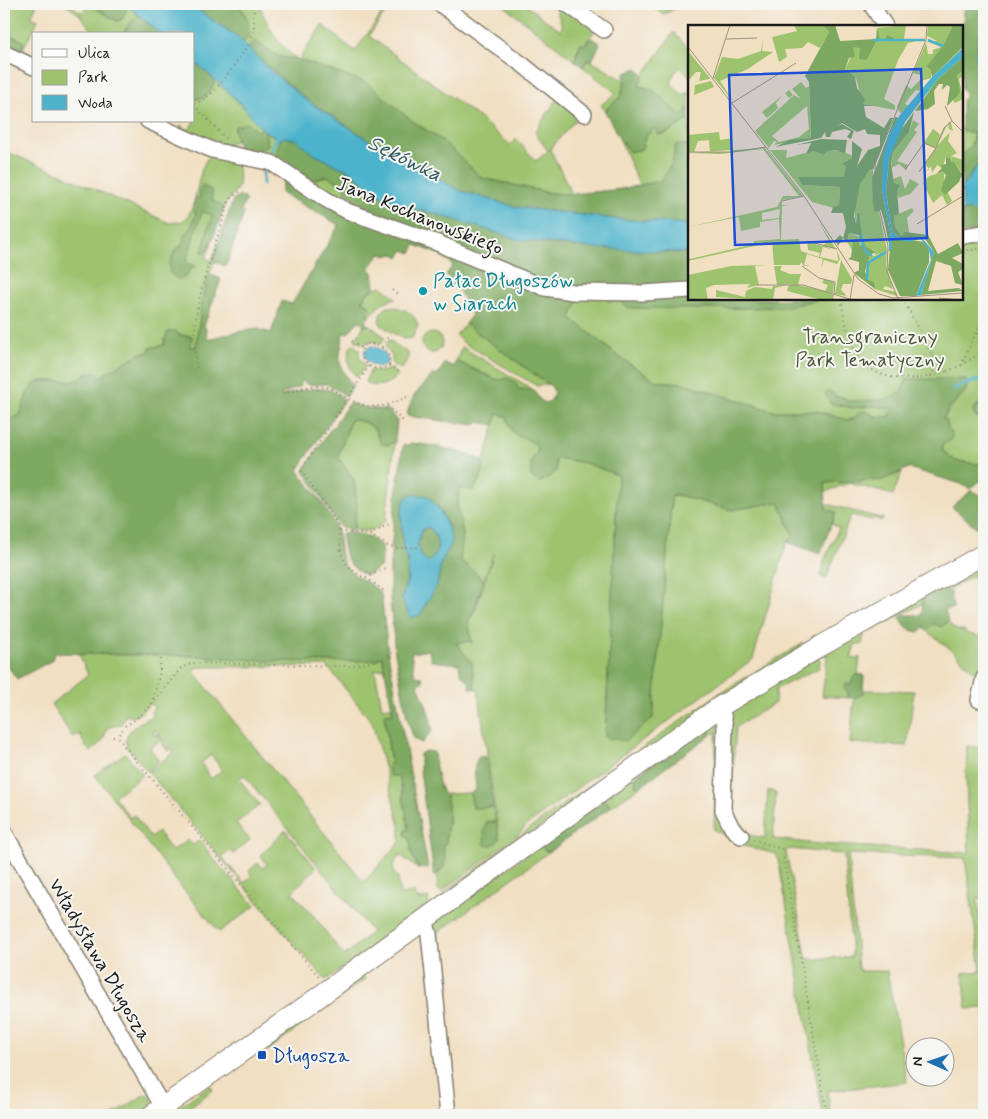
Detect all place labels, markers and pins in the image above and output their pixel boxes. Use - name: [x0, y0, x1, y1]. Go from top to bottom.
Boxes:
- place label: Pałac Długoszów w Siarach: [433, 268, 573, 318]
- marker: Pałac Długoszów w Siarach: [417, 285, 429, 297]
- place label: Długosza: [272, 1043, 351, 1070]
- marker: Długosza: [256, 1049, 268, 1061]

